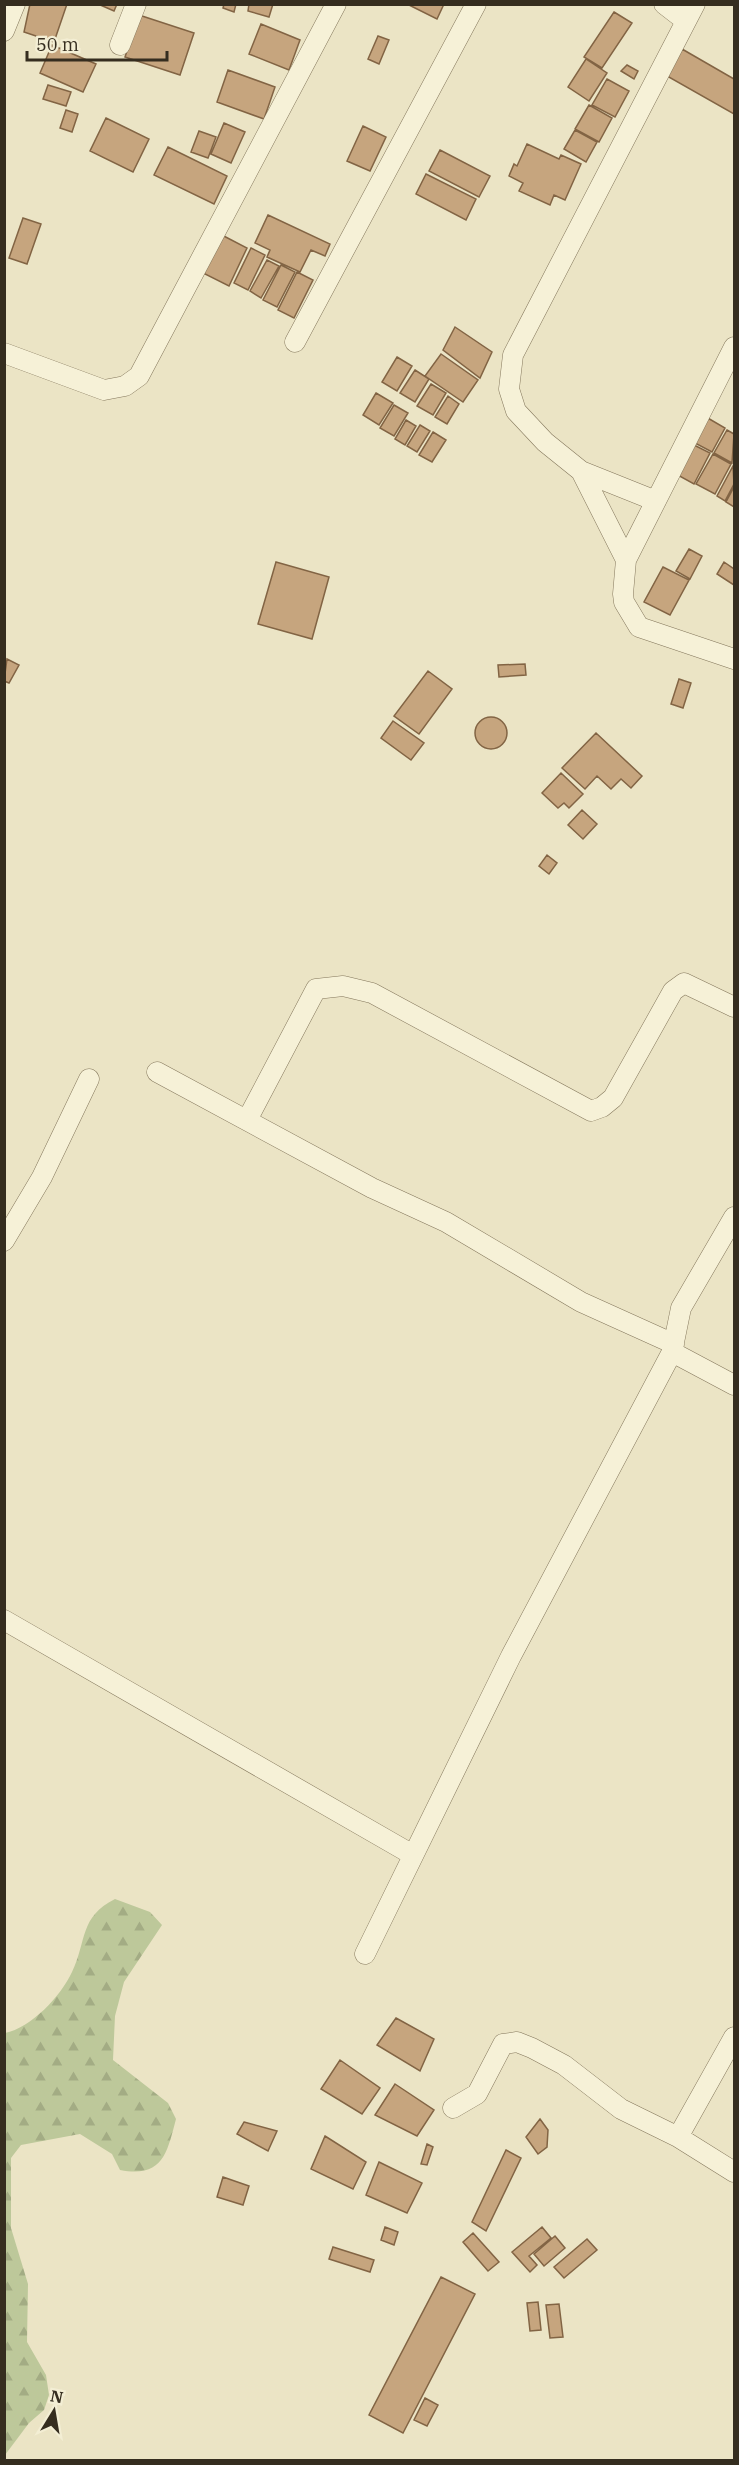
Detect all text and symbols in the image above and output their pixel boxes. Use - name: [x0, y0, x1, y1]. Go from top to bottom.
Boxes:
- scale bar: [27, 24, 166, 62]
- text: 50 m: [36, 33, 79, 56]
- north arrow: [24, 2381, 84, 2441]
- text: N: [49, 2385, 65, 2407]

